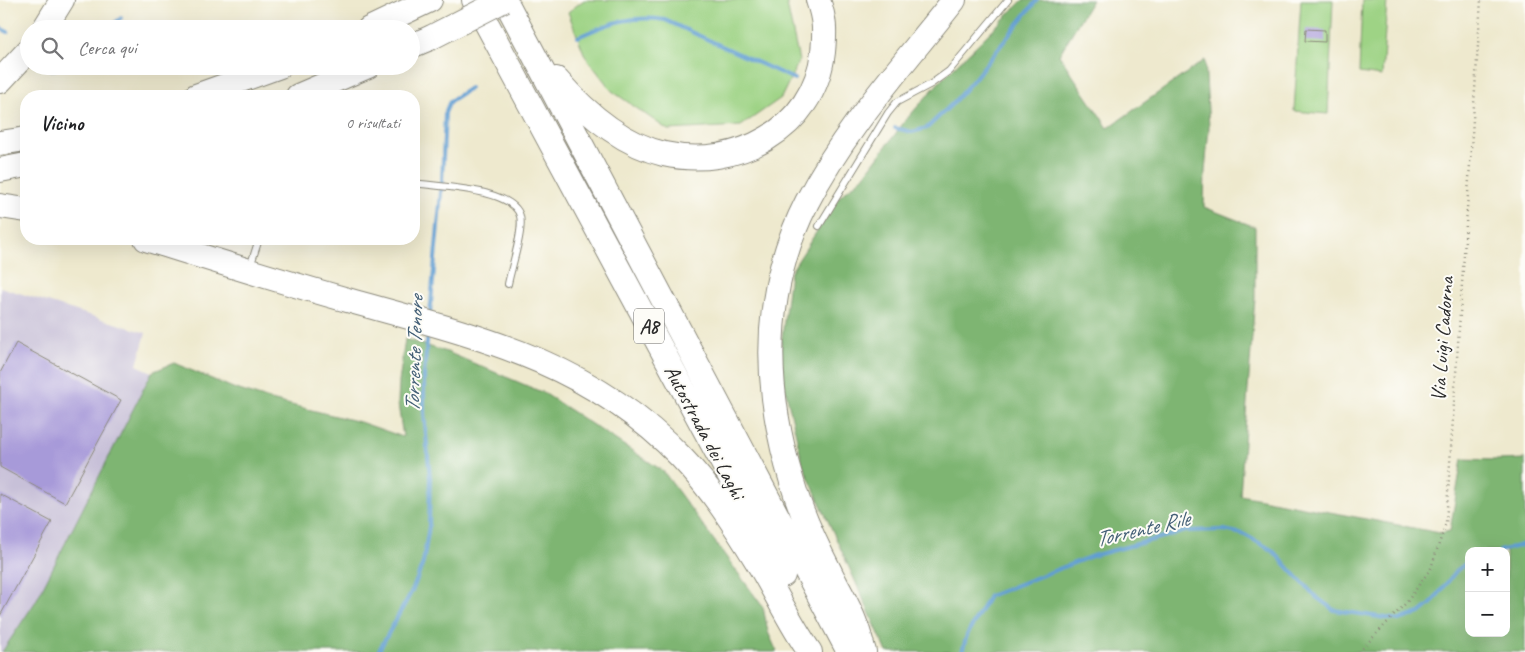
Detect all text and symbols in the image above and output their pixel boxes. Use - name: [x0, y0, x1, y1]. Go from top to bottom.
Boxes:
- search box: [20, 20, 420, 75]
- icon: search: [38, 34, 66, 62]
- text: Cerca qui: [78, 36, 137, 60]
- text: Vicino: [40, 110, 83, 136]
- text: 0 risultati: [346, 113, 400, 133]
- street label: Via Luigi Cadorna: [1425, 274, 1459, 402]
- water label: Torrente Tenore: [398, 292, 430, 413]
- road number: A8: [634, 308, 664, 344]
- street label: Autostrada dei Laghi: [659, 360, 753, 506]
- water label: Torrente Rile: [1093, 504, 1196, 553]
- map controls: [1465, 547, 1510, 637]
- button: +: [1465, 547, 1510, 592]
- button: −: [1465, 592, 1510, 637]

